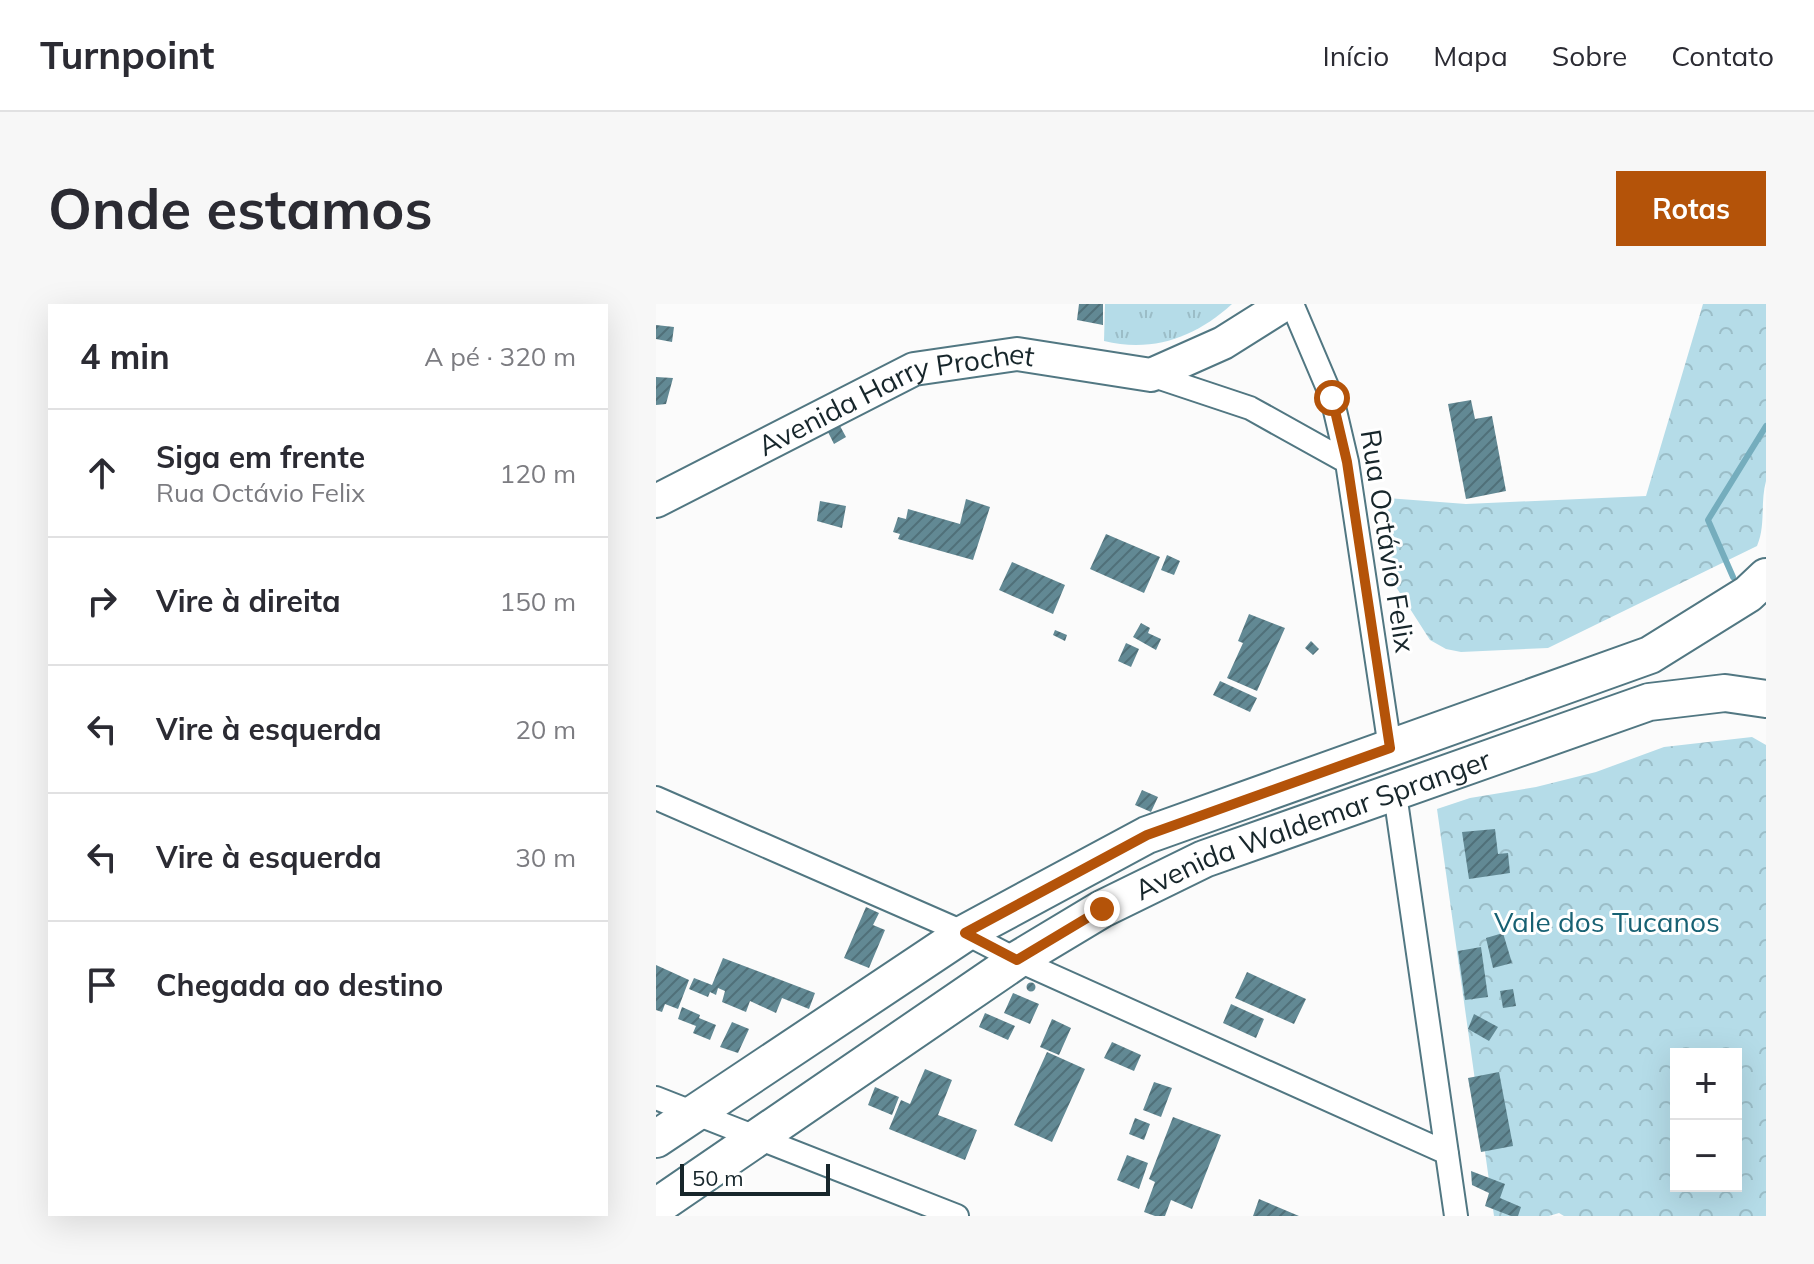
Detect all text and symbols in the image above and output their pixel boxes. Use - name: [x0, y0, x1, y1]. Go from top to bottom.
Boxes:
- text: Turnpoint: [40, 31, 214, 79]
- text: Início: [1322, 38, 1389, 73]
- text: Mapa: [1433, 38, 1508, 73]
- text: Sobre: [1552, 38, 1627, 73]
- text: Contato: [1671, 38, 1774, 73]
- button: Rotas: [1616, 171, 1766, 246]
- text: Onde estamos: [48, 173, 433, 243]
- text: 4 min: [80, 335, 170, 378]
- street label: Avenida Harry Prochet: [752, 335, 1037, 463]
- text: A pé · 320 m: [424, 340, 576, 373]
- route start: [1314, 380, 1350, 416]
- street label: Rua Octávio Felix: [1354, 427, 1423, 655]
- text: Siga em frente: [156, 438, 365, 476]
- icon: ahead: [80, 451, 124, 495]
- text: 120 m: [500, 457, 576, 490]
- text: Rua Octávio Felix: [156, 476, 365, 509]
- icon: right: [80, 579, 124, 623]
- text: Vire à direita: [156, 582, 341, 620]
- text: 150 m: [500, 585, 576, 618]
- icon: left: [80, 707, 124, 751]
- text: Vire à esquerda: [156, 710, 382, 748]
- text: 20 m: [515, 713, 576, 746]
- street label: Avenida Waldemar Spranger: [1129, 741, 1496, 907]
- icon: left: [80, 835, 124, 879]
- text: Vire à esquerda: [156, 838, 382, 876]
- text: 30 m: [515, 841, 576, 874]
- route end: [1084, 891, 1120, 927]
- park label: Vale dos Tucanos: [1494, 904, 1720, 939]
- icon: arrive: [80, 963, 124, 1007]
- text: Chegada ao destino: [156, 966, 443, 1004]
- map controls: [1670, 1048, 1742, 1192]
- button: +: [1670, 1048, 1742, 1120]
- button: −: [1670, 1120, 1742, 1192]
- scale bar: [680, 1160, 830, 1196]
- text: 50 m: [692, 1164, 743, 1192]

